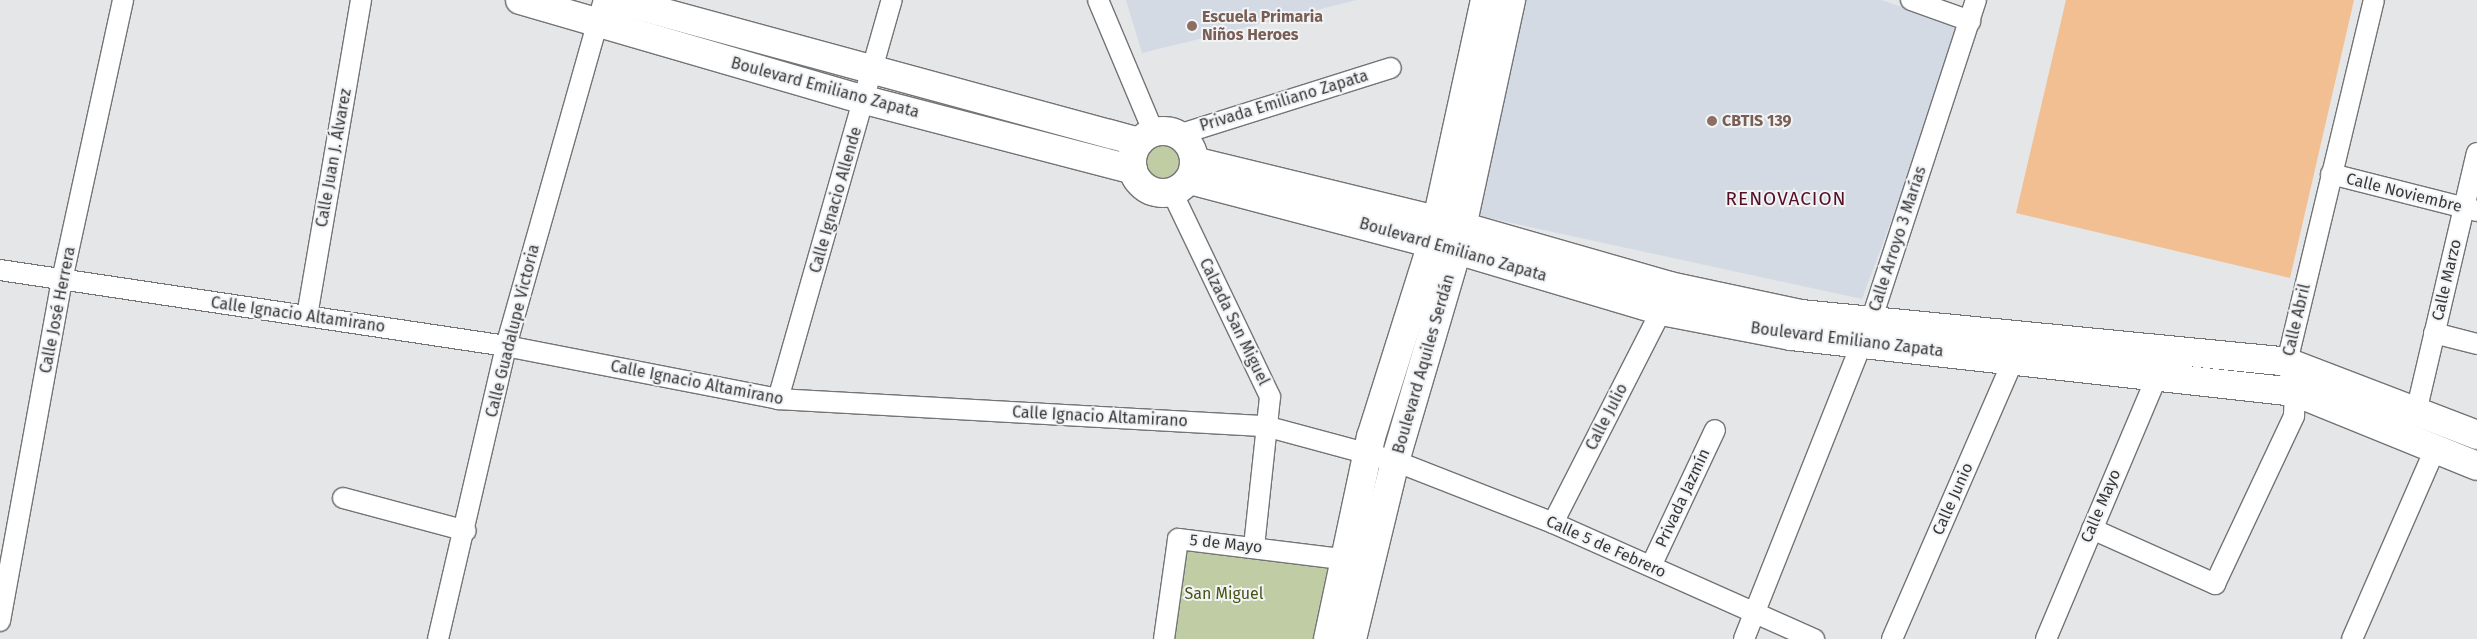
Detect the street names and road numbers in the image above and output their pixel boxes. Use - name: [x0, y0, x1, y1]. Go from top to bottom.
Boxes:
- street label: Boulevard Emiliano Zapata: [729, 54, 921, 122]
- street label: Privada Emiliano Zapata: [1197, 66, 1371, 136]
- street label: Calle Juan J. Álvarez: [312, 87, 356, 229]
- street label: Calle Ignacio Allende: [806, 125, 866, 275]
- street label: Calle Arroyo 3 Marías: [1865, 164, 1931, 314]
- street label: Calle Noviembre: [2344, 169, 2464, 217]
- street label: Boulevard Emiliano Zapata: [1357, 214, 1549, 286]
- street label: Calle Marzo: [2428, 237, 2466, 323]
- street label: Calle Guadalupe Victoria: [482, 243, 544, 419]
- street label: Calle José Herrera: [36, 245, 80, 375]
- street label: Calzada San Miguel: [1195, 255, 1273, 389]
- street label: Boulevard Aquiles Serdán: [1389, 272, 1459, 456]
- street label: Calle Abril: [2279, 282, 2315, 358]
- street label: Calle Ignacio Altamirano: [210, 293, 386, 337]
- street label: Boulevard Emiliano Zapata: [1749, 319, 1945, 361]
- street label: Calle Ignacio Altamirano: [609, 357, 785, 409]
- street label: Calle Julio: [1582, 380, 1632, 454]
- street label: Calle Ignacio Altamirano: [1012, 403, 1188, 431]
- street label: Privada Jazmín: [1652, 446, 1714, 550]
- street label: Calle Junio: [1929, 460, 1977, 538]
- street label: Calle Mayo: [2077, 467, 2125, 545]
- street label: Calle 5 de Febrero: [1543, 512, 1669, 582]
- street label: 5 de Mayo: [1189, 531, 1263, 557]

